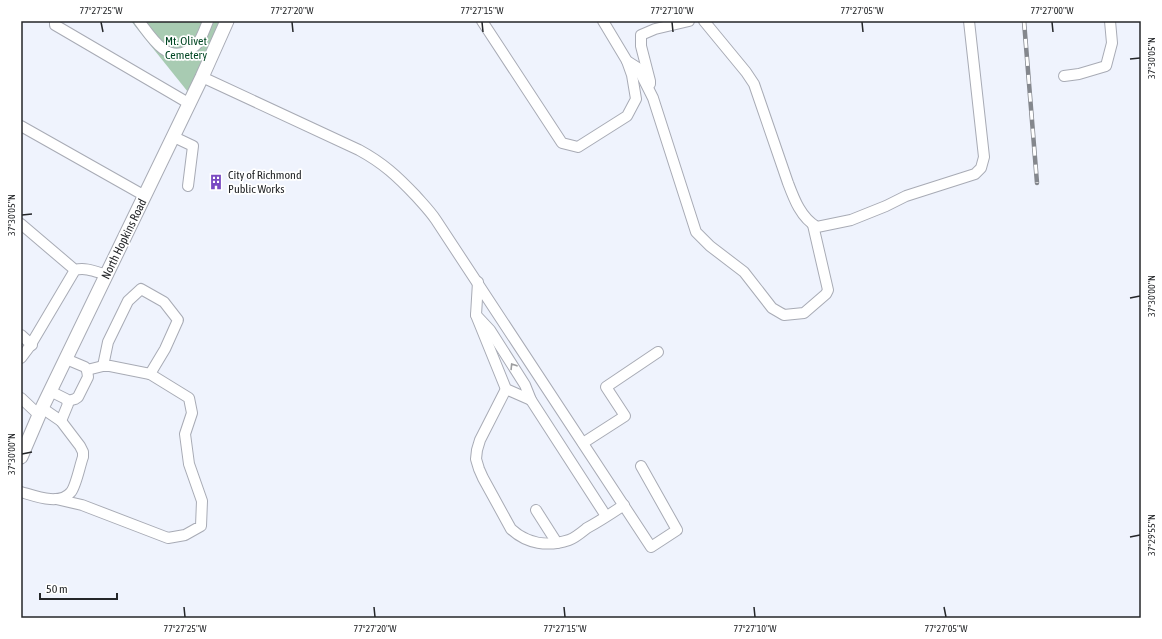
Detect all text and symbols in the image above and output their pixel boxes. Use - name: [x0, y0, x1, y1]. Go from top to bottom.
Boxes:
- text: 77°27'25"W: [79, 5, 123, 16]
- text: 77°27'20"W: [270, 5, 314, 16]
- text: 77°27'15"W: [460, 5, 504, 16]
- text: 77°27'10"W: [650, 5, 694, 16]
- text: 77°27'05"W: [840, 5, 884, 16]
- text: 77°27'00"W: [1030, 5, 1074, 16]
- park label: Mt. Olivet Cemetery: [165, 34, 208, 62]
- text: 37°30'05"N: [1146, 37, 1157, 79]
- place label: City of Richmond Public Works: [228, 168, 302, 196]
- building icon: City of Richmond Public Works: [207, 173, 225, 191]
- text: 37°30'05"N: [6, 194, 17, 236]
- street label: North Hopkins Road: [98, 197, 150, 281]
- text: 37°30'00"N: [1146, 275, 1157, 317]
- one-way arrow: [510, 363, 517, 370]
- text: 37°30'00"N: [6, 433, 17, 475]
- text: 37°29'55"N: [1146, 514, 1157, 556]
- scale bar: [40, 575, 117, 601]
- text: 50 m: [46, 582, 68, 596]
- text: 77°27'25"W: [163, 623, 207, 634]
- text: 77°27'20"W: [353, 623, 397, 634]
- text: 77°27'15"W: [543, 623, 587, 634]
- text: 77°27'10"W: [733, 623, 777, 634]
- text: 77°27'05"W: [924, 623, 968, 634]

